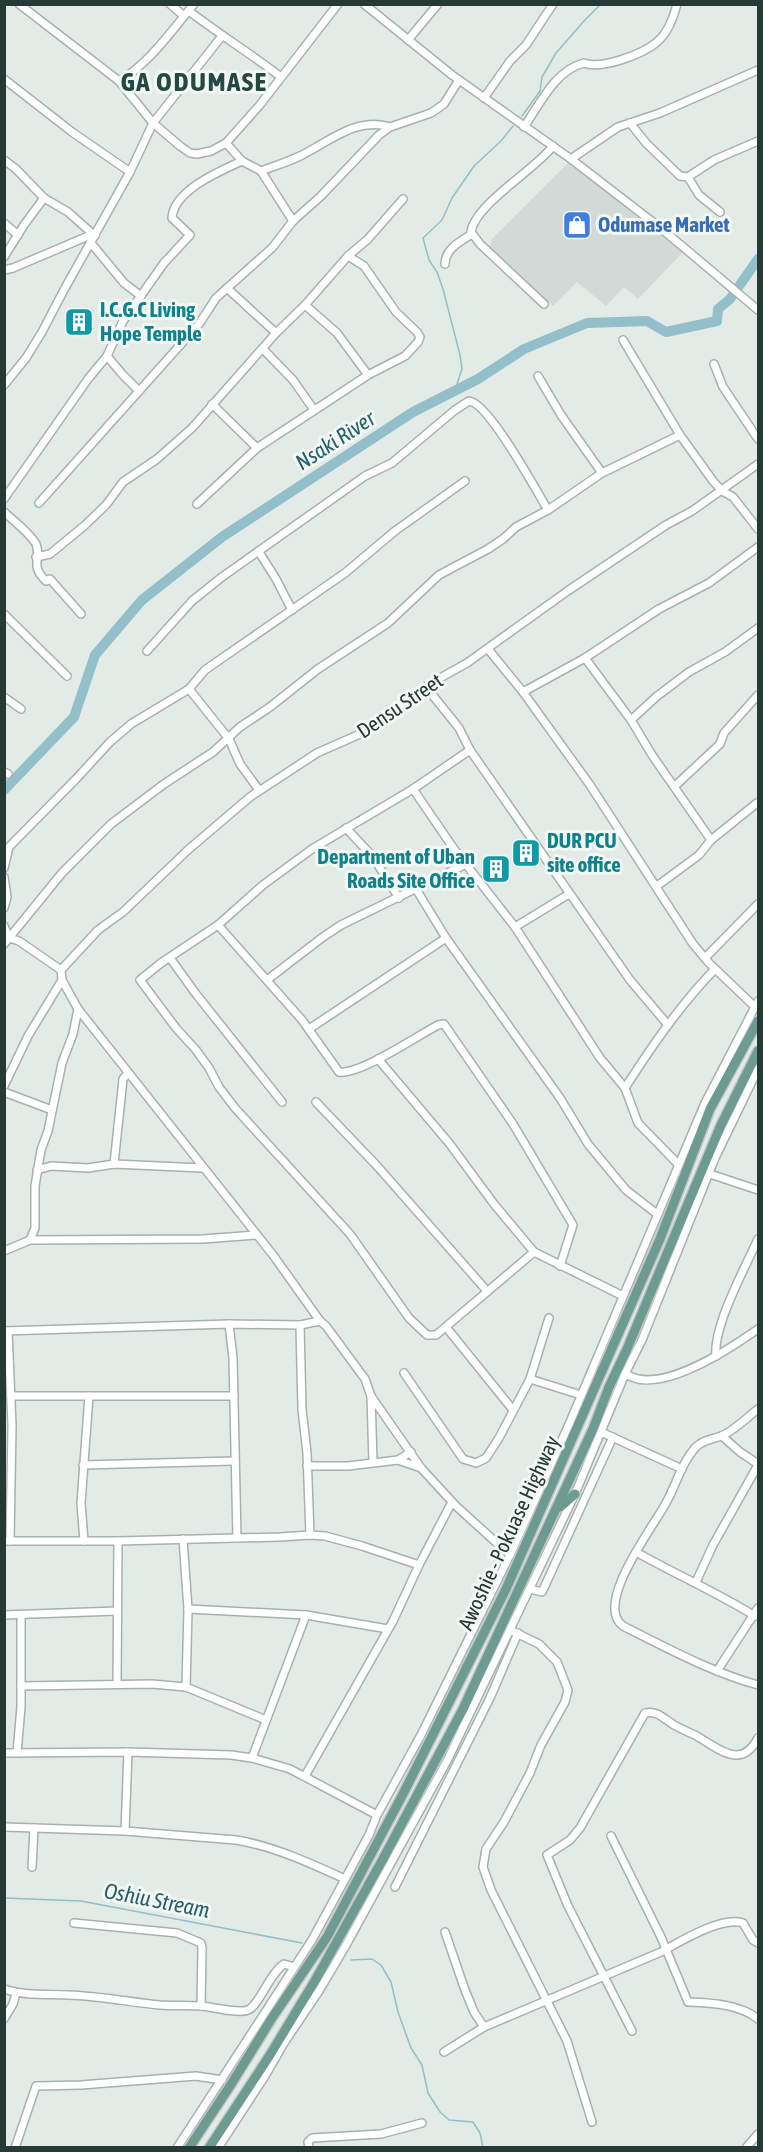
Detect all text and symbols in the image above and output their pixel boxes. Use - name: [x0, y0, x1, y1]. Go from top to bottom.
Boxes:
- district label: GA ODUMASE: [120, 66, 268, 97]
- shop icon: Odumase Market: [561, 209, 593, 241]
- place label: Odumase Market: [598, 212, 730, 236]
- place label: I.C.G.C Living Hope Temple: [100, 297, 202, 345]
- building icon: I.C.G.C Living Hope Temple: [63, 306, 95, 338]
- water label: Nsaki River: [290, 404, 381, 475]
- street label: Densu Street: [352, 668, 447, 743]
- place label: DUR PCU site office: [547, 828, 621, 876]
- building icon: DUR PCU site office: [510, 837, 542, 869]
- place label: Department of Uban Roads Site Office: [317, 844, 475, 892]
- building icon: Department of Uban Roads Site Office: [480, 853, 512, 885]
- street label: Awoshie - Pokuase Highway: [453, 1431, 564, 1633]
- water label: Oshiu Stream: [102, 1877, 212, 1923]

